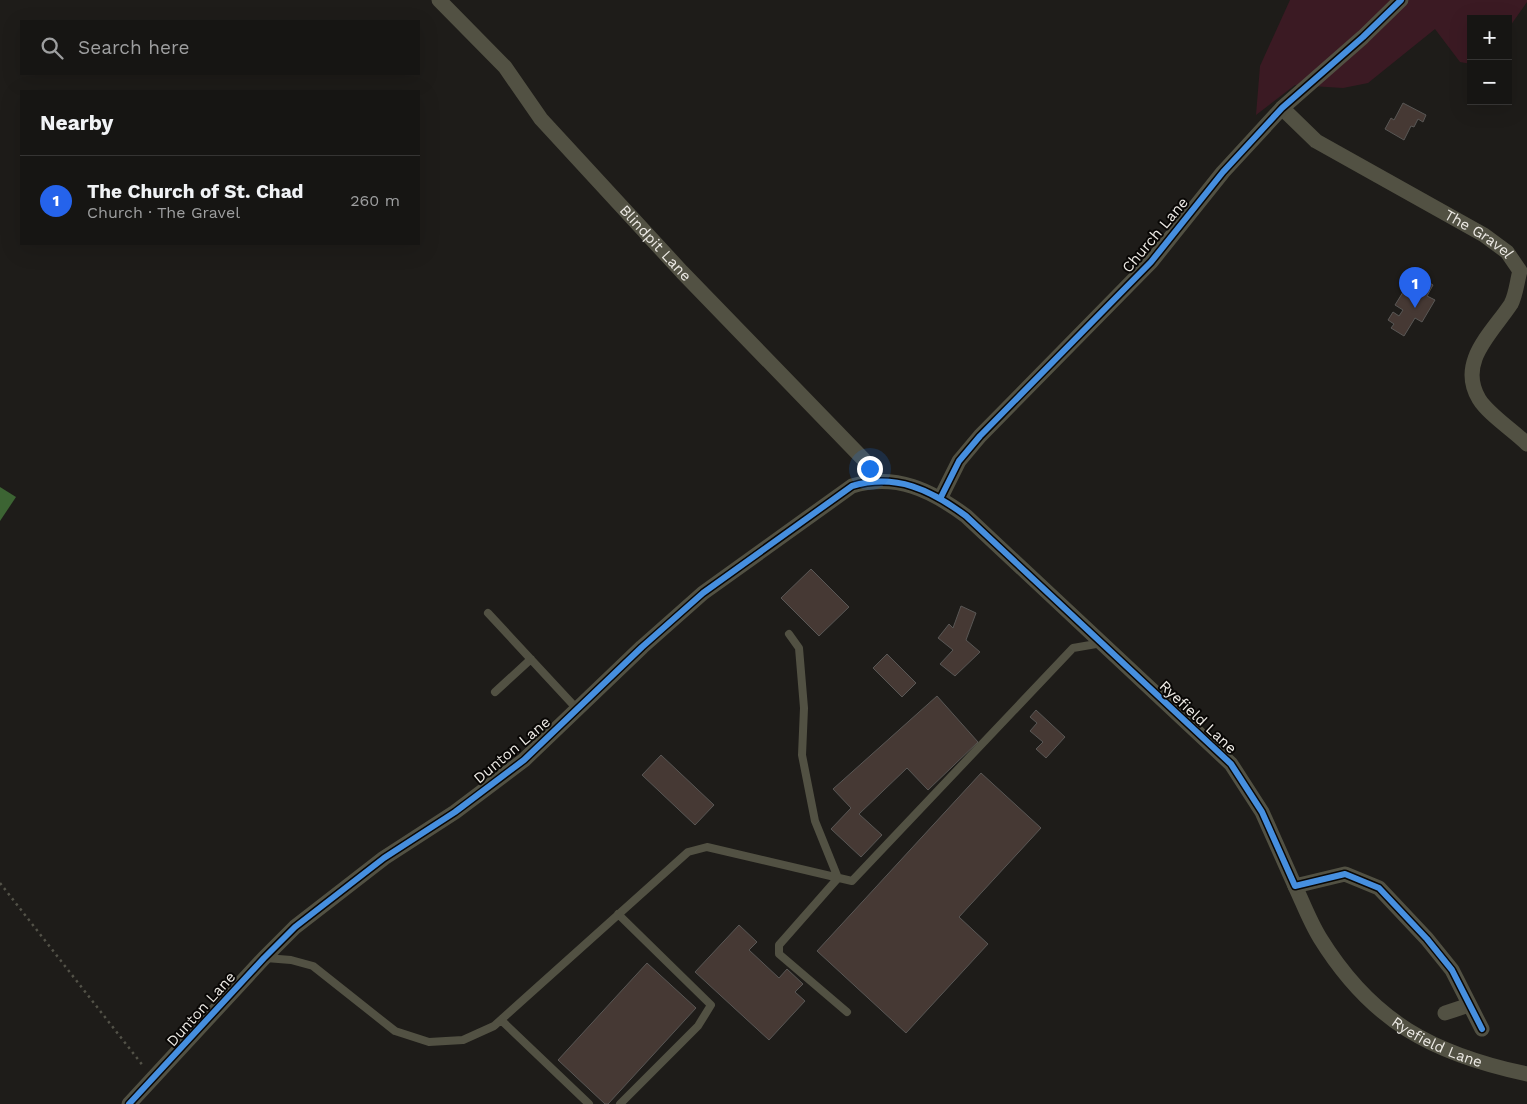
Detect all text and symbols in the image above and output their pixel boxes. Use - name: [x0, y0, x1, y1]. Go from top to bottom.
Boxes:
- map controls: [1467, 15, 1512, 105]
- button: +: [1467, 15, 1512, 60]
- search box: [20, 20, 420, 75]
- icon: search: [38, 34, 66, 62]
- text: Search here: [78, 36, 189, 59]
- button: −: [1467, 60, 1512, 105]
- text: Nearby: [40, 110, 113, 135]
- text: The Church of St. Chad: [87, 180, 304, 203]
- text: 1: [53, 191, 59, 210]
- text: 260 m: [350, 191, 400, 210]
- street label: Church Lane: [1118, 194, 1192, 276]
- street label: Blindpit Lane: [616, 201, 695, 285]
- text: Church · The Gravel: [87, 203, 240, 222]
- street label: The Gravel: [1441, 206, 1518, 262]
- pin: 1: [1399, 267, 1431, 308]
- your location: [857, 456, 883, 482]
- street label: Ryefield Lane: [1156, 677, 1240, 757]
- street label: Dunton Lane: [470, 713, 554, 787]
- street label: Dunton Lane: [163, 968, 239, 1050]
- street label: Ryefield Lane: [1388, 1013, 1485, 1071]

